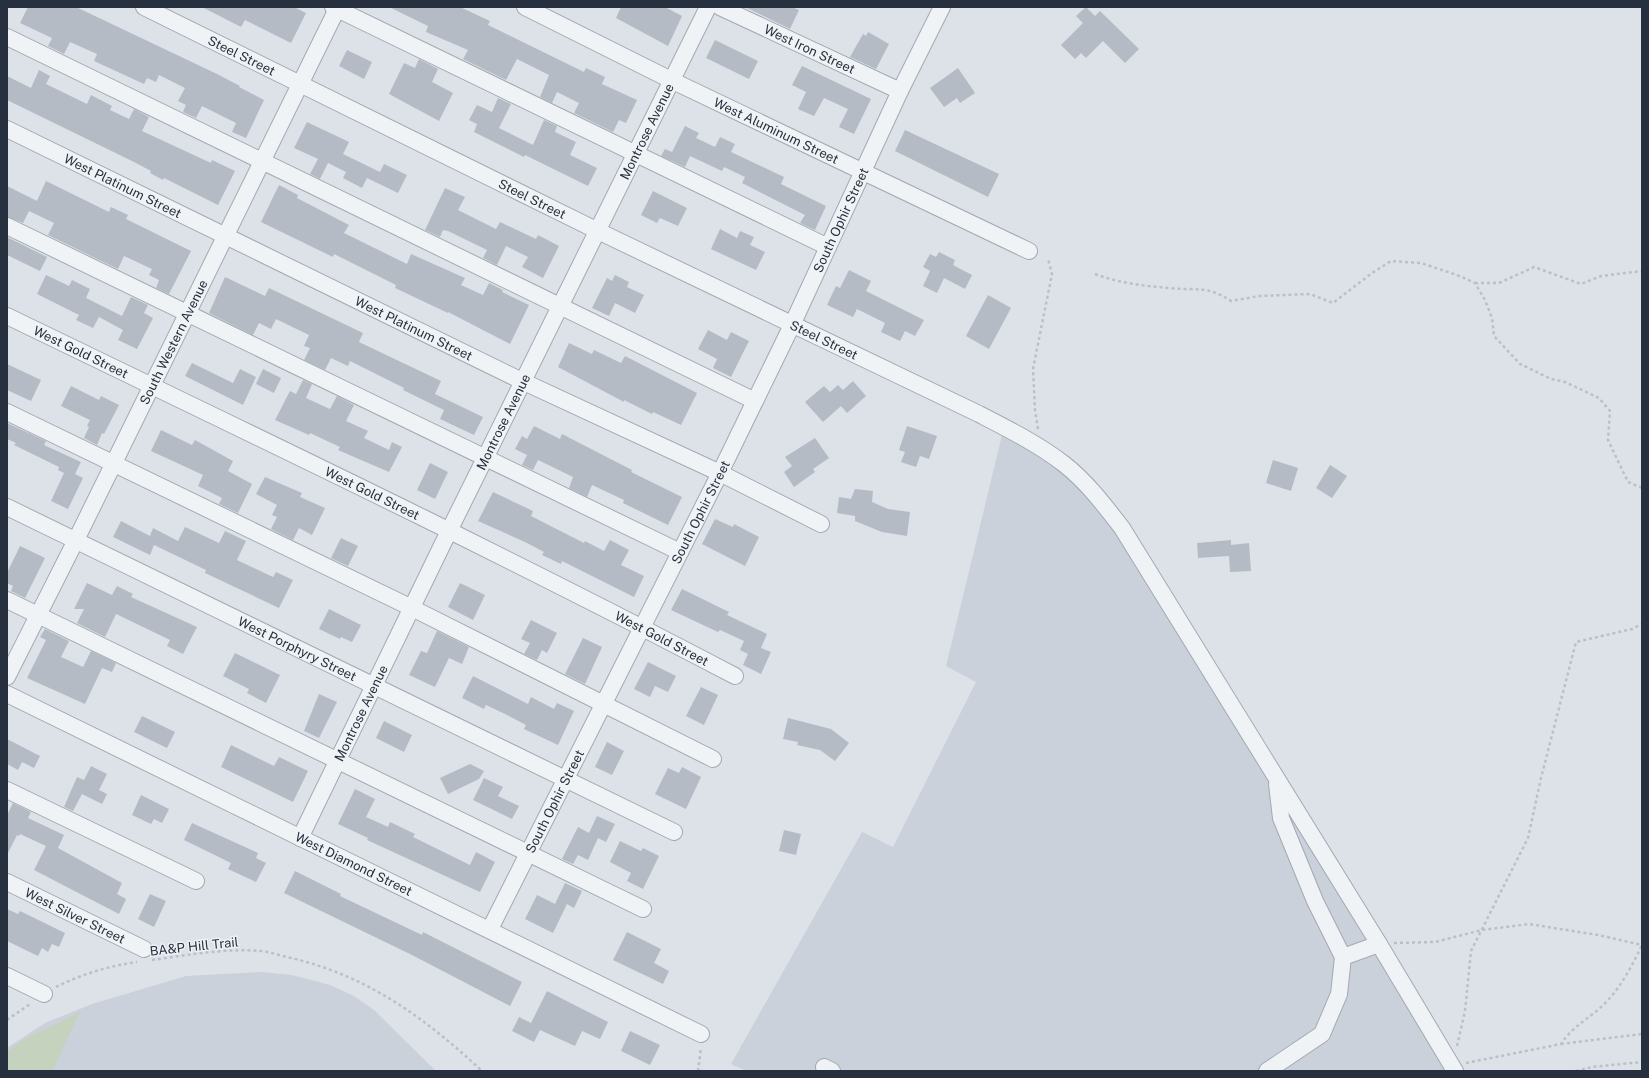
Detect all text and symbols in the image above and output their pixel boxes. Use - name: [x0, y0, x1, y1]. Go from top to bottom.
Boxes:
- street label: West Iron Street: [762, 22, 857, 77]
- street label: Steel Street: [205, 33, 278, 79]
- street label: Montrose Avenue: [617, 81, 677, 182]
- street label: West Aluminum Street: [711, 95, 841, 167]
- street label: West Platinum Street: [61, 151, 184, 221]
- street label: South Ophir Street: [810, 165, 872, 275]
- street label: Steel Street: [496, 176, 568, 222]
- street label: South Western Avenue: [137, 277, 211, 407]
- street label: West Platinum Street: [353, 294, 475, 364]
- street label: Steel Street: [788, 317, 860, 363]
- street label: West Gold Street: [31, 323, 130, 381]
- street label: Montrose Avenue: [473, 372, 533, 473]
- street label: South Ophir Street: [668, 458, 733, 566]
- street label: West Gold Street: [323, 464, 422, 523]
- street label: West Gold Street: [612, 608, 711, 669]
- street label: West Porphyry Street: [236, 614, 359, 684]
- street label: Montrose Avenue: [331, 663, 391, 764]
- street label: South Ophir Street: [523, 747, 587, 856]
- street label: West Diamond Street: [293, 829, 415, 899]
- street label: West Silver Street: [23, 885, 128, 947]
- street label: BA&P Hill Trail: [149, 934, 239, 959]

